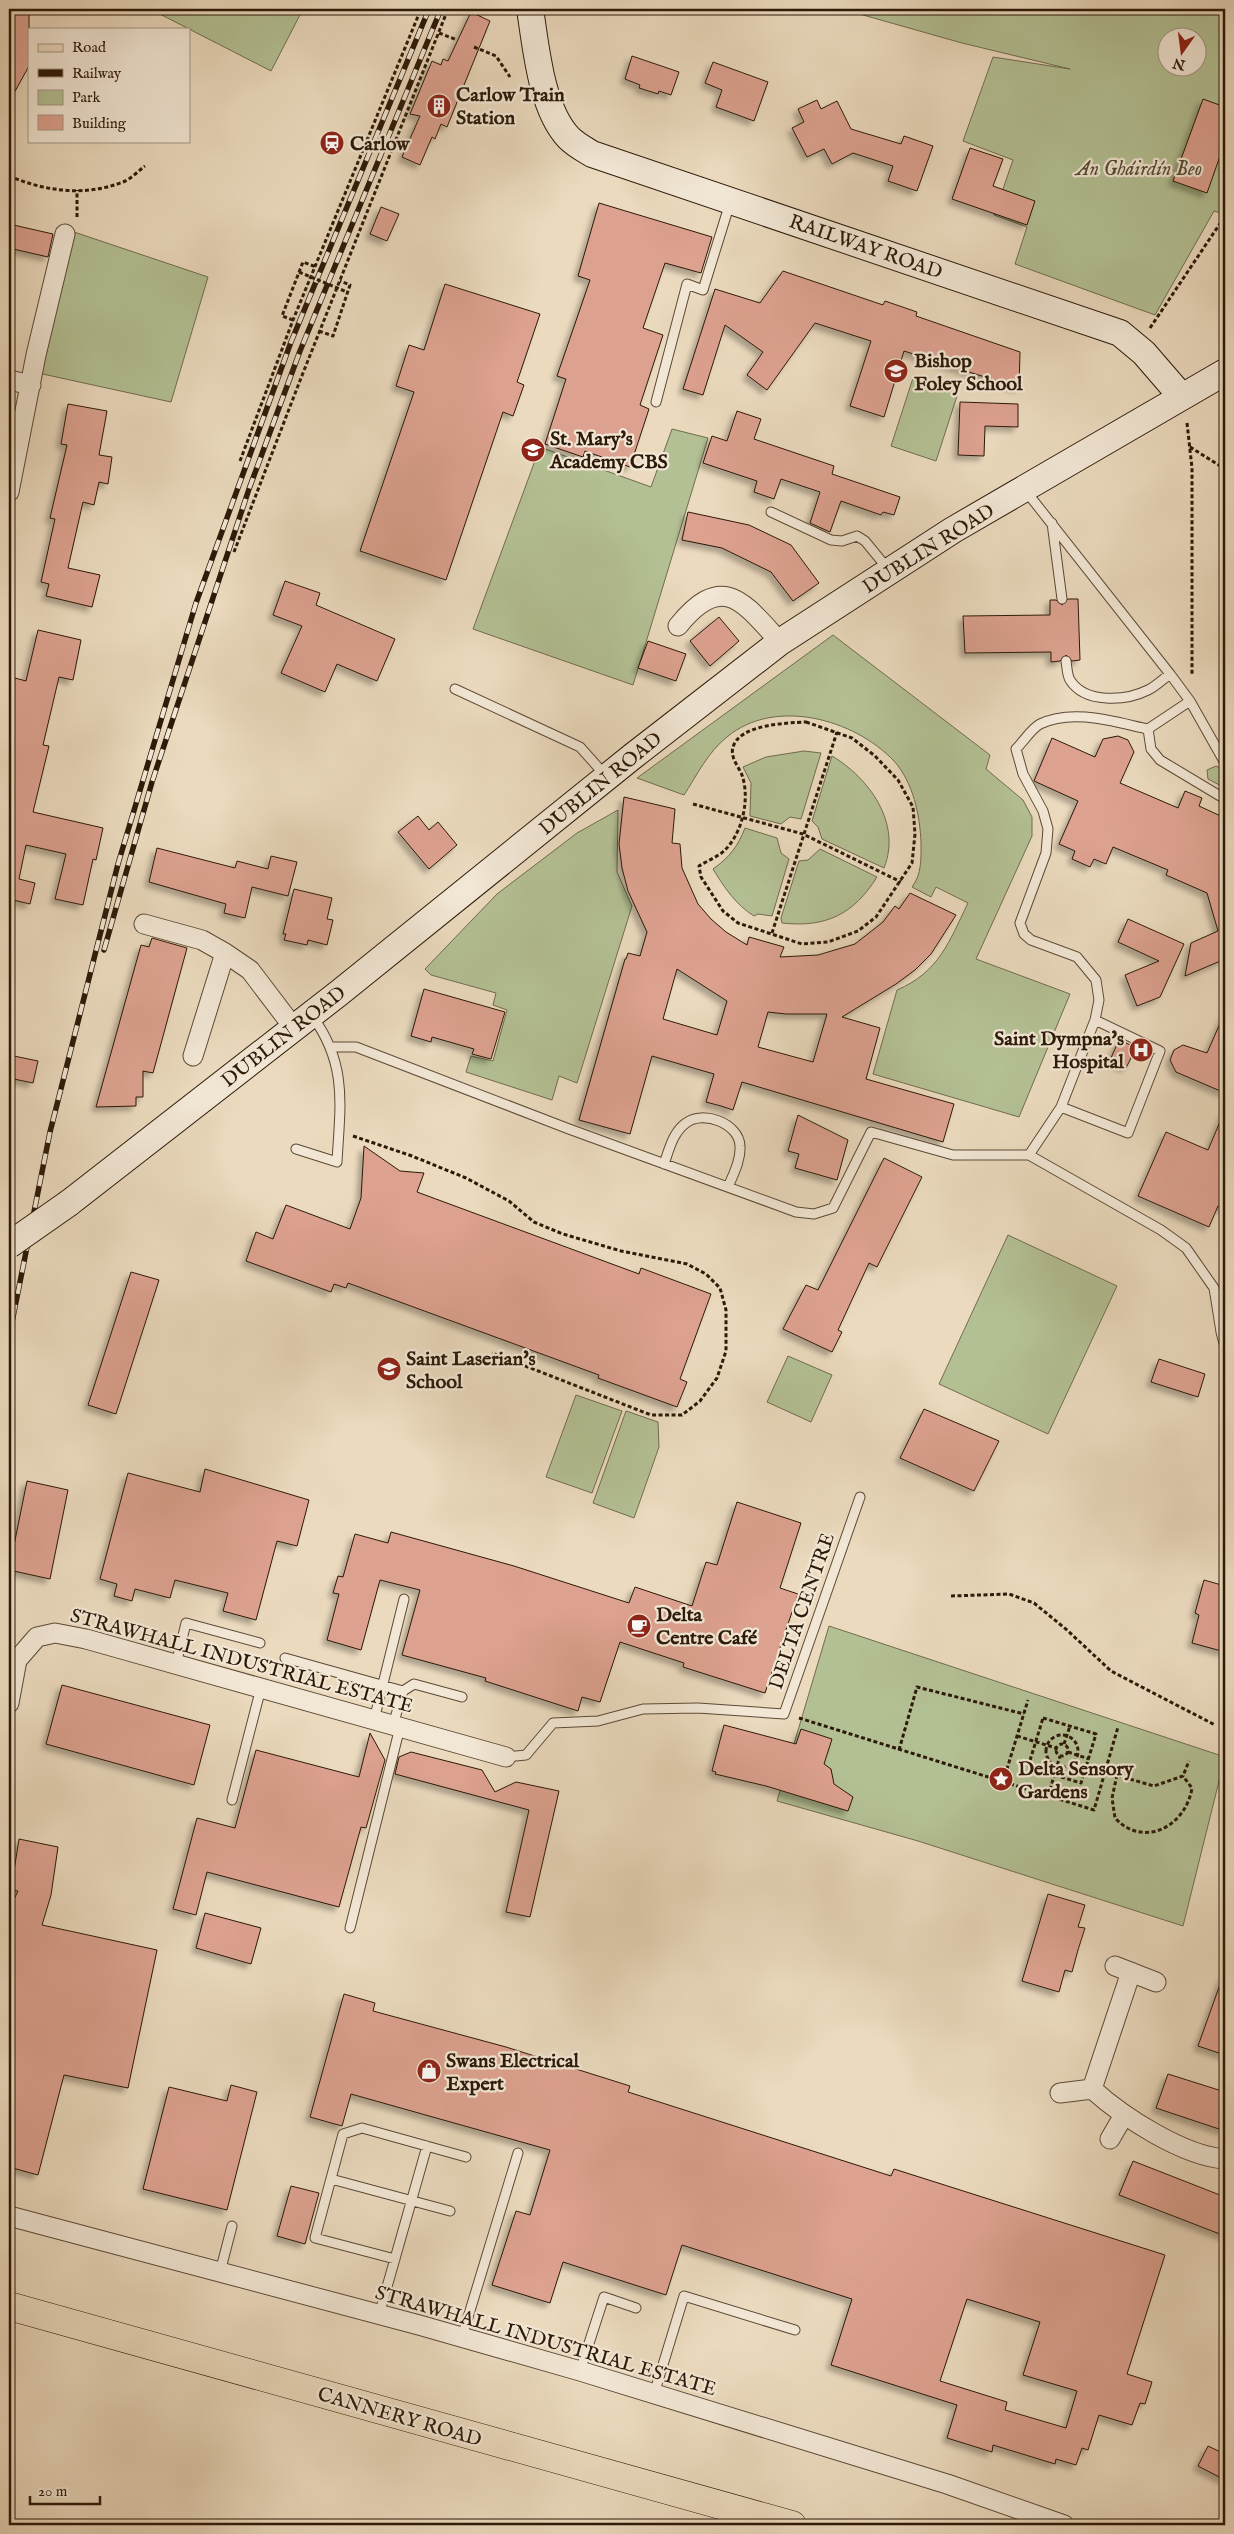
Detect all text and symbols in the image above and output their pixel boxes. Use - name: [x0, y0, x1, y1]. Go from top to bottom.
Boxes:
- legend: [28, 28, 190, 142]
- north arrow: [1156, 28, 1206, 78]
- text: Road: [72, 38, 107, 57]
- text: N: [1171, 53, 1188, 74]
- text: Railway: [72, 64, 122, 83]
- place label: Carlow Train Station: [456, 83, 565, 131]
- text: Park: [72, 88, 102, 107]
- building icon: Carlow Train Station: [426, 93, 452, 119]
- text: Building: [72, 114, 127, 133]
- station icon: Carlow: [319, 130, 345, 156]
- place label: Carlow: [350, 132, 410, 157]
- park label: An Gháirdín Beo: [1074, 157, 1202, 182]
- street label: RAILWAY ROAD: [785, 209, 946, 285]
- place label: Bishop Foley School: [914, 349, 1023, 397]
- school or university icon: Bishop Foley School: [883, 358, 909, 384]
- place label: St. Mary's Academy CBS: [549, 427, 668, 475]
- school or university icon: St. Mary's Academy CBS: [520, 437, 546, 463]
- street label: DUBLIN ROAD: [858, 499, 999, 600]
- street label: DUBLIN ROAD: [534, 727, 667, 841]
- street label: DUBLIN ROAD: [217, 981, 351, 1094]
- place label: Saint Dympna's Hospital: [994, 1027, 1125, 1075]
- hospital icon: Saint Dympna's Hospital: [1128, 1037, 1154, 1063]
- place label: Saint Laserian's School: [406, 1347, 536, 1395]
- school or university icon: Saint Laserian's School: [376, 1356, 402, 1382]
- street label: DELTA CENTRE: [764, 1530, 841, 1693]
- place label: Delta Centre Café: [656, 1603, 758, 1651]
- street label: STRAWHALL INDUSTRIAL ESTATE: [67, 1604, 416, 1719]
- cafe icon: Delta Centre Café: [626, 1613, 652, 1639]
- place label: Delta Sensory Gardens: [1018, 1757, 1135, 1805]
- place icon: Delta Sensory Gardens: [988, 1766, 1014, 1792]
- place label: Swans Electrical Expert: [446, 2049, 580, 2097]
- shop icon: Swans Electrical Expert: [416, 2058, 442, 2084]
- street label: STRAWHALL INDUSTRIAL ESTATE: [372, 2281, 719, 2402]
- street label: CANNERY ROAD: [315, 2382, 485, 2453]
- scale bar: [30, 2474, 100, 2506]
- text: 20 m: [38, 2482, 68, 2501]

